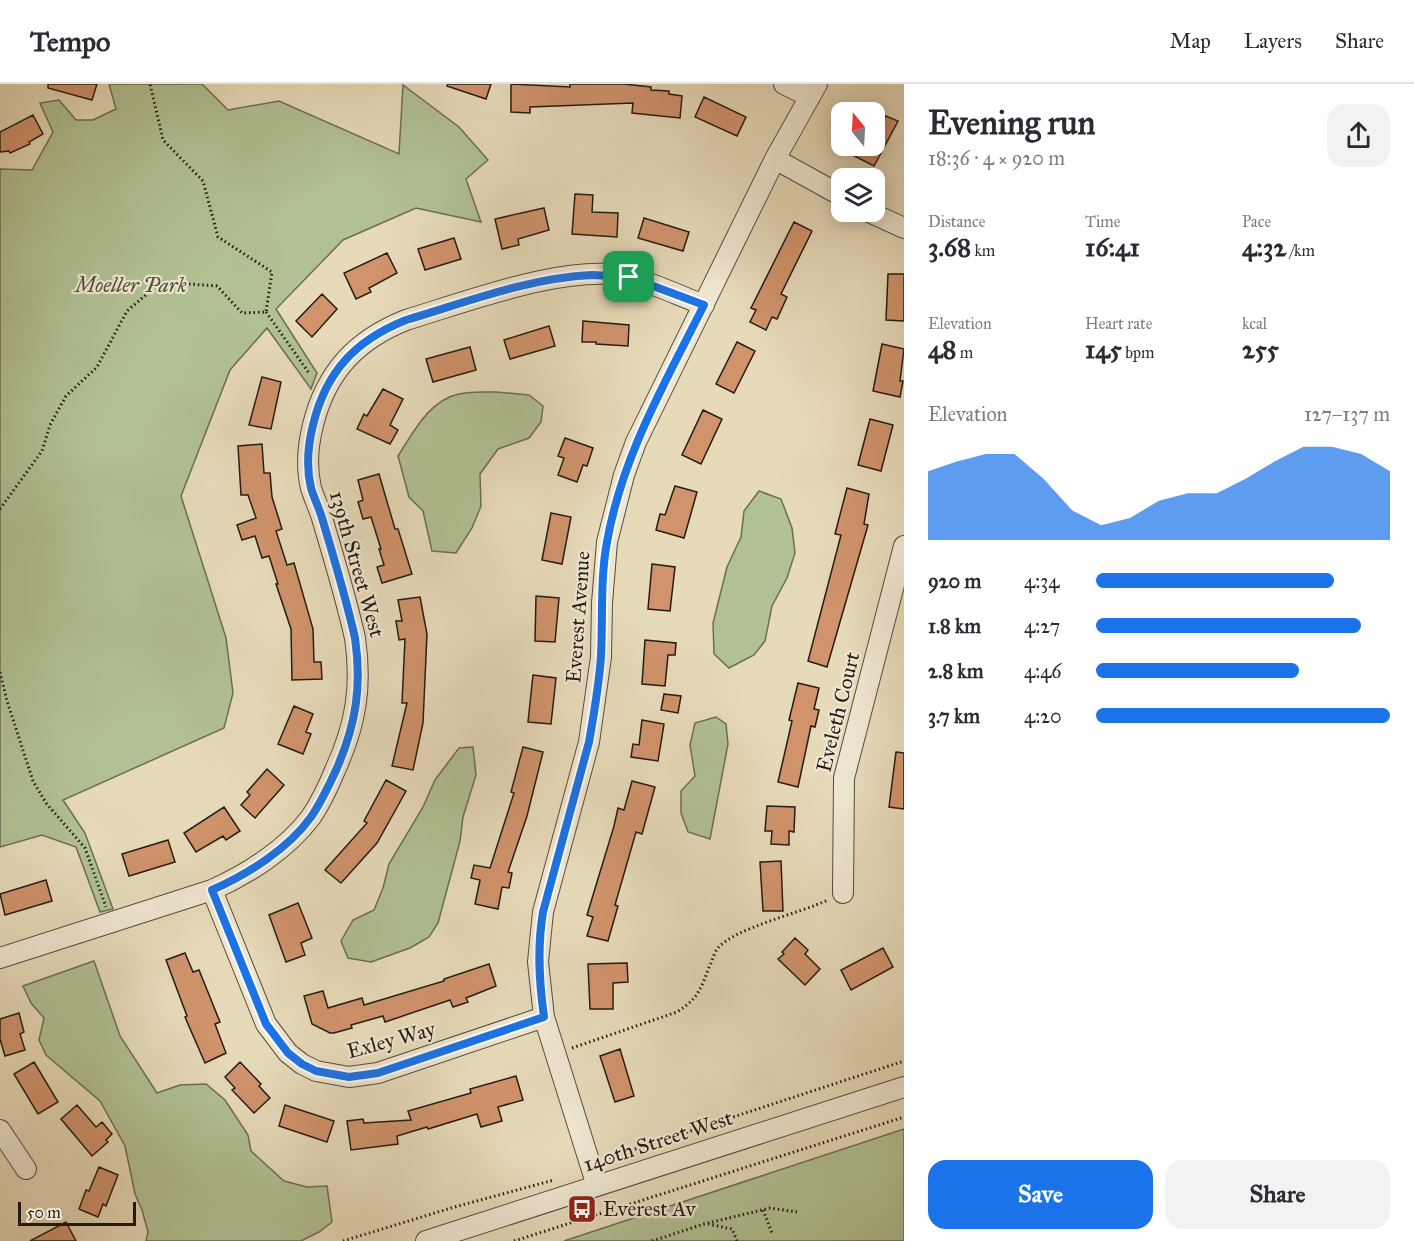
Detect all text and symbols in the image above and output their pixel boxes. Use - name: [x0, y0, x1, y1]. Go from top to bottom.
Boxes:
- text: Tempo: [30, 24, 110, 59]
- text: Map: [1170, 28, 1211, 54]
- text: Layers: [1244, 28, 1302, 54]
- text: Share: [1335, 28, 1384, 54]
- north arrow: [831, 102, 885, 156]
- map controls: [831, 102, 885, 222]
- text: Evening run: [928, 103, 1095, 143]
- button: share: [1327, 104, 1390, 167]
- text: 18:36 · 4 × 920 m: [928, 146, 1065, 170]
- button: layers: [831, 168, 885, 222]
- text: Distance: [928, 212, 985, 231]
- text: Time: [1085, 212, 1120, 231]
- text: Pace: [1242, 212, 1271, 231]
- text: 3.68: [928, 231, 971, 263]
- text: 16:41: [1085, 231, 1140, 263]
- text: 4:32: [1242, 231, 1286, 263]
- text: km: [971, 241, 995, 260]
- text: /km: [1286, 241, 1315, 260]
- pin: [603, 251, 654, 302]
- icon: arrive: [612, 260, 645, 293]
- park label: Moeller Park: [73, 272, 188, 298]
- text: Elevation: [928, 314, 992, 333]
- text: Heart rate: [1085, 314, 1152, 333]
- text: kcal: [1242, 314, 1267, 333]
- text: 48: [928, 333, 956, 365]
- text: 145: [1085, 333, 1122, 365]
- text: 255: [1242, 333, 1279, 365]
- text: m: [956, 343, 973, 362]
- text: bpm: [1122, 343, 1154, 362]
- text: Elevation: [928, 402, 1007, 426]
- text: 127–137 m: [1304, 402, 1390, 426]
- street label: 139th Street West: [324, 488, 390, 641]
- street label: Everest Avenue: [560, 550, 596, 684]
- text: 920 m: [928, 569, 981, 593]
- text: 4:34: [1024, 569, 1059, 593]
- text: 1.8 km: [928, 614, 981, 638]
- text: 4:27: [1024, 614, 1060, 638]
- street label: Eveleth Court: [811, 649, 866, 775]
- text: 2.8 km: [928, 659, 983, 683]
- text: 4:46: [1024, 659, 1062, 683]
- text: 3.7 km: [928, 704, 980, 728]
- text: 4:20: [1024, 704, 1062, 728]
- street label: Exley Way: [344, 1015, 439, 1064]
- street label: 140th Street West: [580, 1104, 736, 1177]
- button: Save: [928, 1160, 1153, 1229]
- button: Share: [1165, 1160, 1390, 1229]
- bus stop icon: Everest Av: [566, 1193, 598, 1225]
- place label: Everest Av: [603, 1196, 697, 1222]
- scale bar: [18, 1199, 136, 1226]
- text: 50 m: [27, 1203, 61, 1222]

